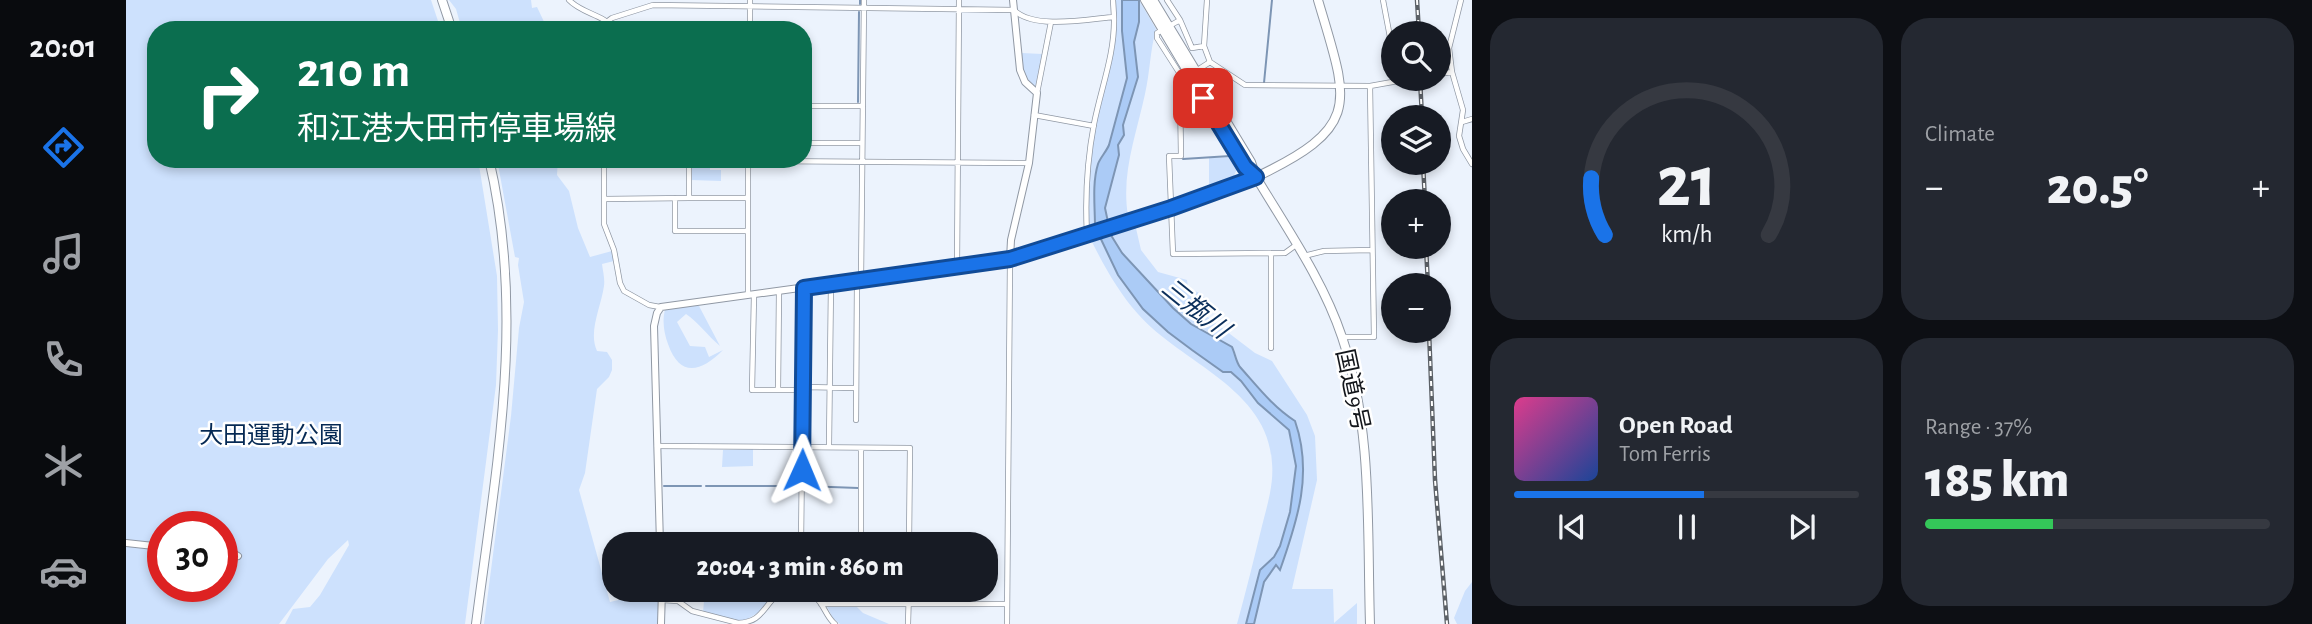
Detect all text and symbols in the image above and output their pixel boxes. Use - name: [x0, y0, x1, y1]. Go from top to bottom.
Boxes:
- map controls: [1381, 21, 1451, 343]
- button: search: [1381, 21, 1451, 91]
- text: 20:01: [29, 31, 97, 63]
- text: 210 m: [297, 47, 410, 96]
- icon: right: [182, 49, 273, 140]
- pin: [1173, 68, 1233, 128]
- icon: arrive: [1184, 79, 1222, 117]
- button: layers: [1381, 105, 1451, 175]
- text: 和江港大田市停車場線: [297, 113, 617, 145]
- icon: directions: [39, 123, 88, 172]
- text: Climate: [1925, 123, 1995, 146]
- text: 21: [1656, 147, 1717, 220]
- text: 20.5°: [2047, 161, 2148, 213]
- text: −: [1925, 169, 1943, 207]
- text: +: [2252, 169, 2270, 207]
- button: +: [1381, 189, 1451, 259]
- text: km/h: [1661, 222, 1712, 247]
- icon: music: [39, 229, 88, 278]
- water label: 三瓶川: [1157, 273, 1237, 345]
- button: −: [1381, 273, 1451, 343]
- icon: phone: [39, 335, 88, 384]
- street label: 国道9号: [1332, 347, 1374, 433]
- text: Open Road: [1619, 412, 1733, 438]
- text: Range · 37%: [1925, 416, 2032, 439]
- park label: 大田運動公園: [199, 422, 343, 448]
- position arrow: [765, 433, 839, 507]
- icon: climate: [39, 441, 88, 490]
- text: Tom Ferris: [1619, 443, 1711, 466]
- text: 185 km: [1925, 454, 2069, 506]
- icon: previous: [1553, 508, 1591, 546]
- icon: pause: [1668, 508, 1706, 546]
- icon: next: [1783, 508, 1821, 546]
- speed limit sign: 30: [147, 511, 238, 602]
- icon: car: [39, 547, 88, 596]
- text: 20:04 · 3 min · 860 m: [697, 554, 903, 580]

